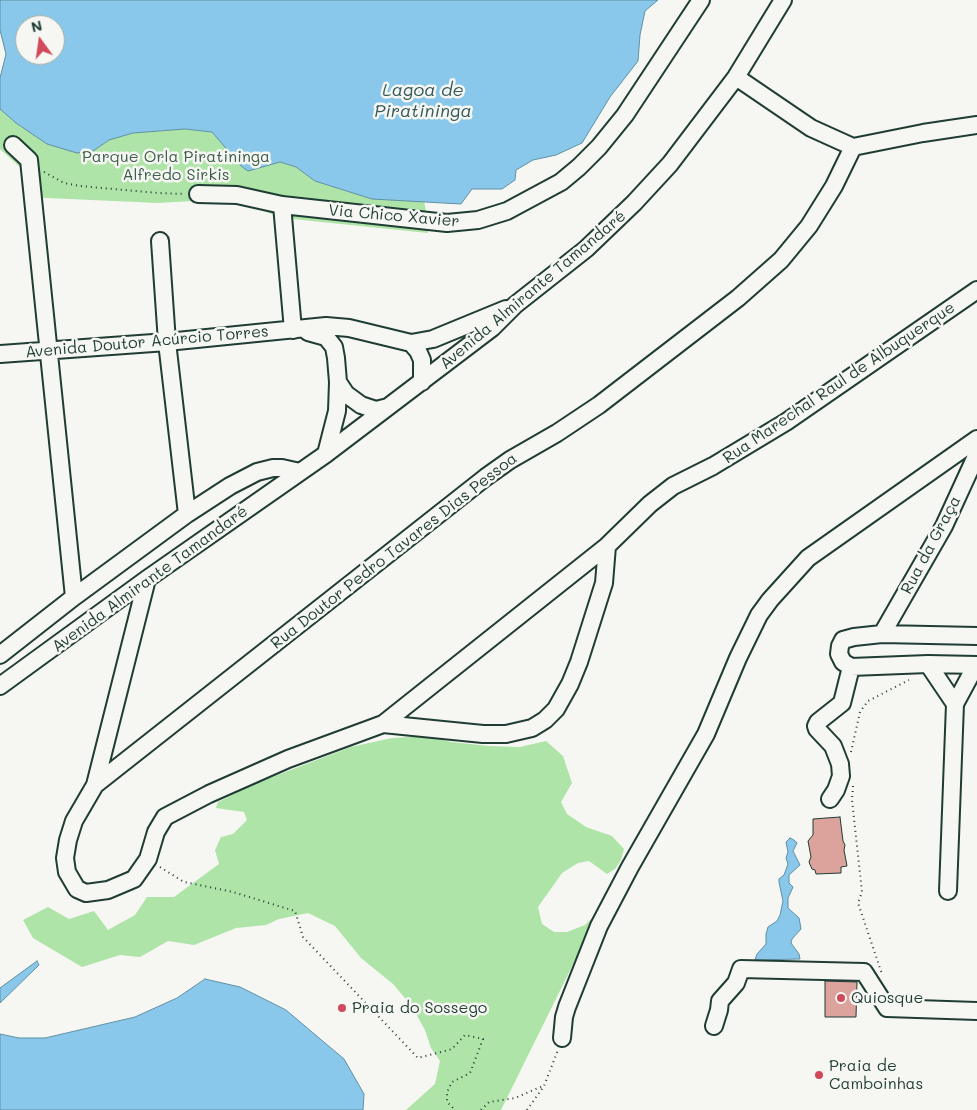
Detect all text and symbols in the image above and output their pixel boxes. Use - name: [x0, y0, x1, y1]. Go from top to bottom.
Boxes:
- north arrow: [15, 15, 65, 65]
- text: N: [29, 15, 44, 36]
- water label: Lagoa de Piratininga: [374, 79, 472, 122]
- park label: Parque Orla Piratininga Alfredo Sirkis: [82, 147, 270, 185]
- street label: Via Chico Xavier: [328, 201, 460, 231]
- street label: Avenida Almirante Tamandaré: [436, 206, 630, 374]
- street label: Rua Marechal Raul de Albuquerque: [719, 298, 959, 468]
- street label: Avenida Doutor Acúrcio Torres: [25, 322, 269, 362]
- street label: Rua Doutor Pedro Tavares Dias Pessoa: [267, 449, 521, 653]
- street label: Rua da Graça: [897, 493, 965, 597]
- street label: Avenida Almirante Tamandaré: [48, 502, 252, 656]
- place label: Quiosque: [851, 988, 923, 1008]
- marker: Quiosque: [835, 992, 847, 1004]
- place label: Praia do Sossego: [352, 998, 487, 1018]
- marker: Praia do Sossego: [336, 1002, 348, 1014]
- place label: Praia de Camboinhas: [829, 1056, 923, 1094]
- marker: Praia de Camboinhas: [813, 1069, 825, 1081]

